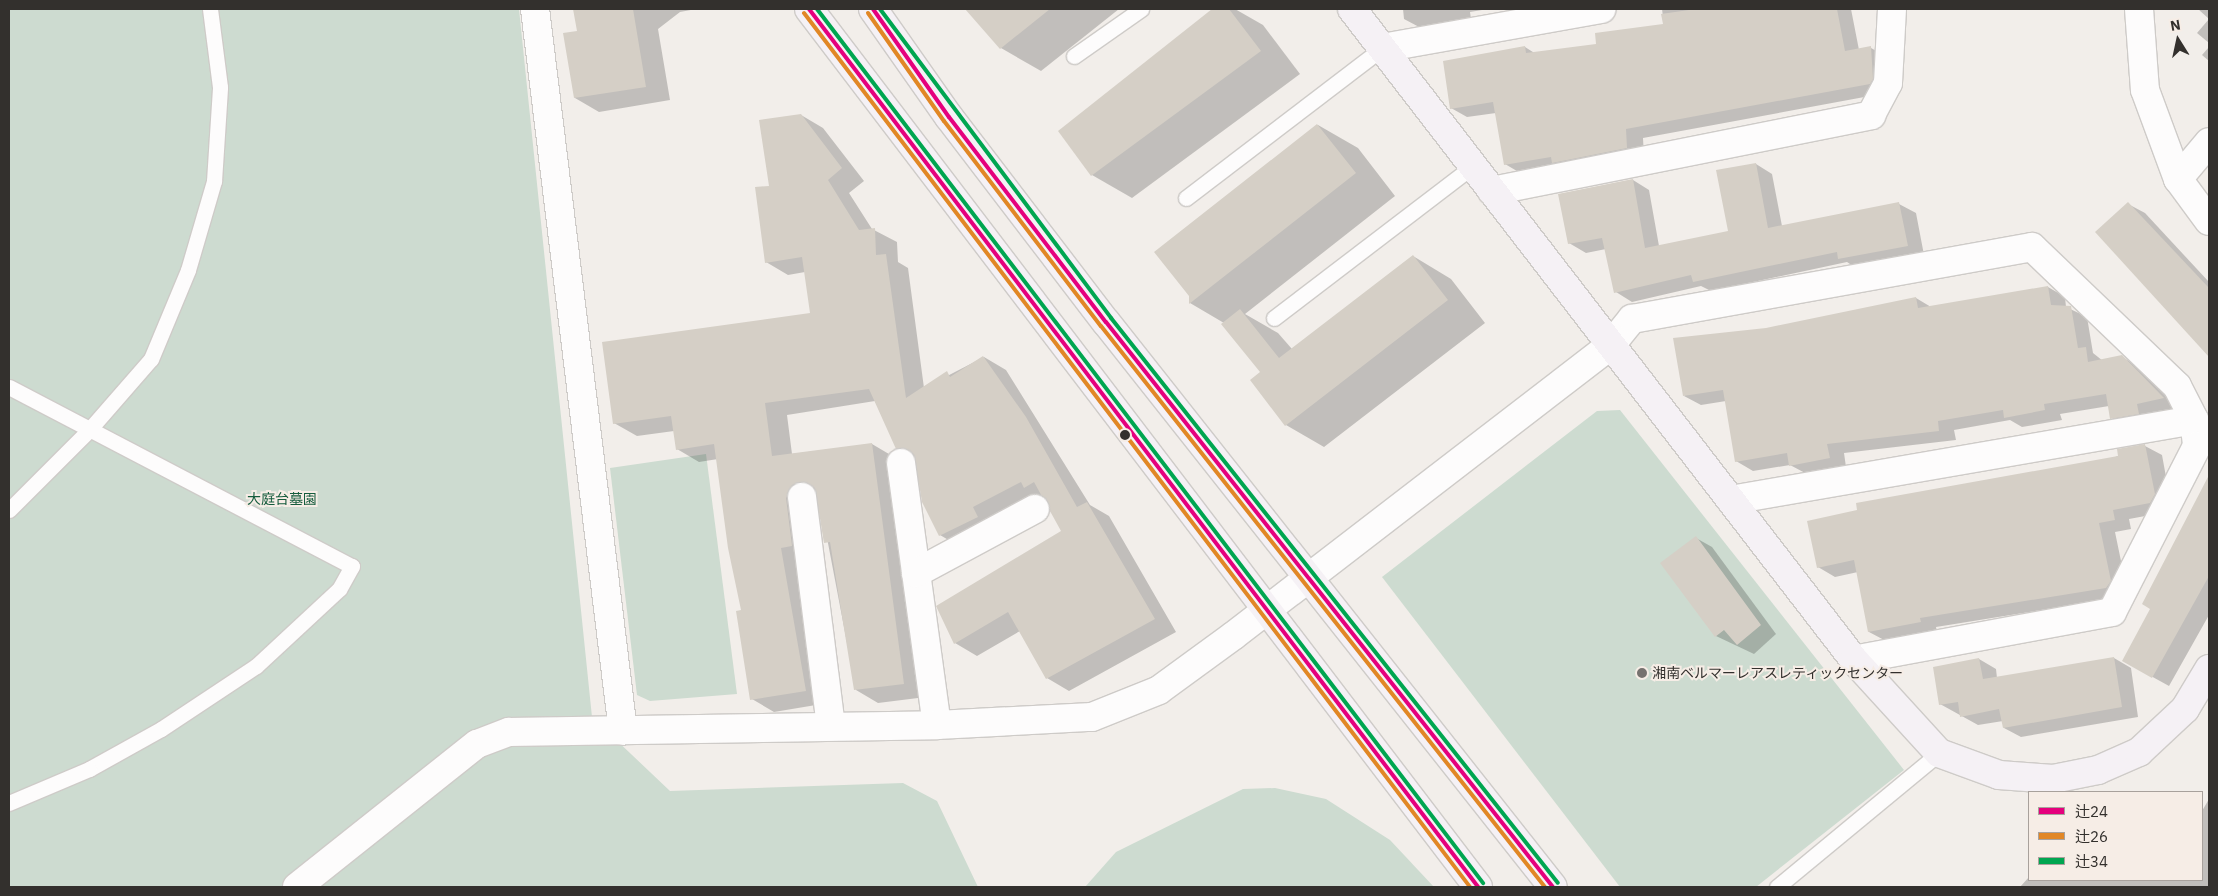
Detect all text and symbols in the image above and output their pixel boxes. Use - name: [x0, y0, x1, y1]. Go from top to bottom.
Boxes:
- north arrow: [2153, 15, 2203, 65]
- text: N: [2169, 15, 2182, 35]
- unlabelled marker: [1120, 430, 1130, 440]
- park label: 大庭台墓園: [247, 491, 317, 507]
- place label: 湘南ベルマーレアスレティックセンター: [1652, 665, 1904, 681]
- marker: 湘南ベルマーレアスレティックセンター: [1636, 667, 1648, 679]
- legend: [2028, 791, 2203, 881]
- text: 辻24: [2075, 802, 2108, 821]
- text: 辻26: [2075, 827, 2108, 846]
- text: 辻34: [2075, 852, 2108, 871]

